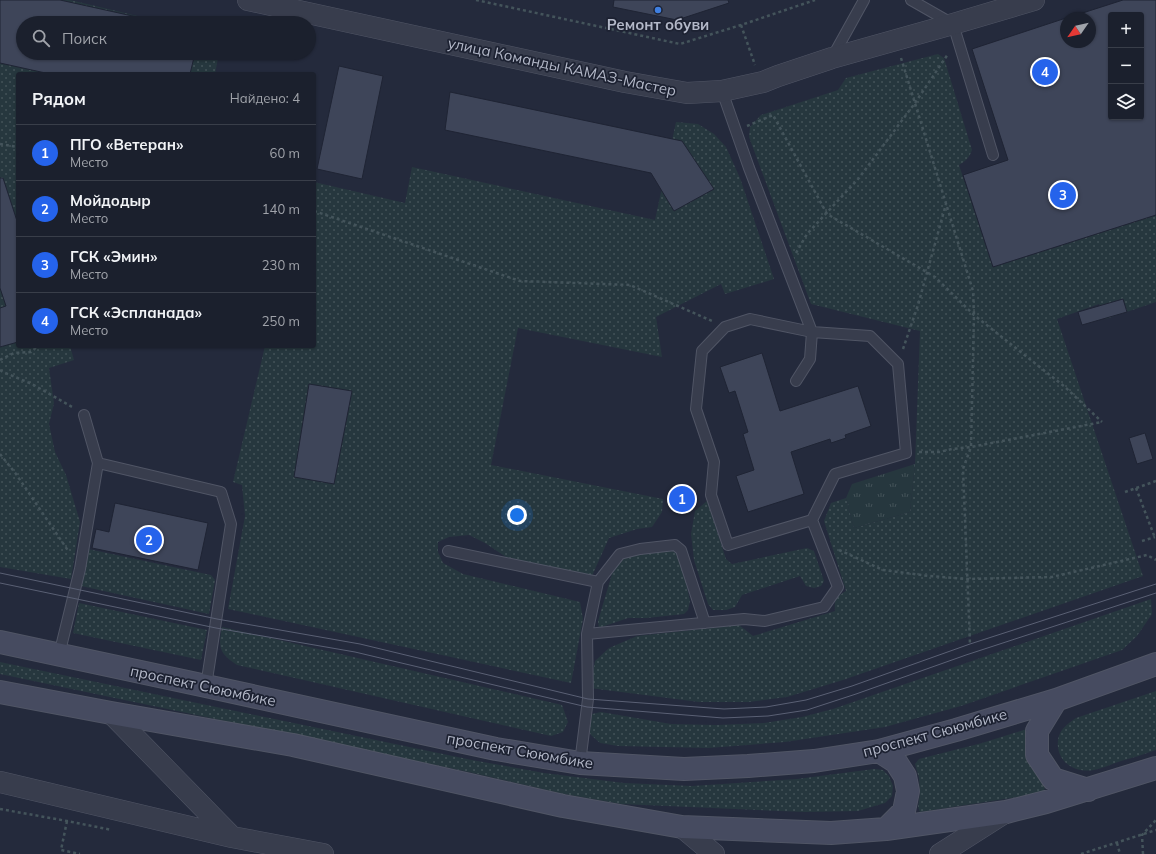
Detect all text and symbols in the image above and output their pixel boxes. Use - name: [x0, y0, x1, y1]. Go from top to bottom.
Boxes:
- marker: Ремонт обуви: [653, 5, 663, 15]
- north arrow: [1060, 12, 1096, 48]
- map controls: [1108, 12, 1144, 120]
- button: +: [1108, 12, 1144, 48]
- place label: Ремонт обуви: [607, 15, 709, 34]
- search box: [16, 16, 316, 60]
- icon: search: [30, 27, 52, 49]
- text: Поиск: [62, 29, 107, 48]
- street label: улица Команды КАМАЗ-Мастер: [446, 33, 678, 100]
- button: −: [1108, 48, 1144, 84]
- pin: 4: [1032, 57, 1058, 87]
- button: layers: [1108, 84, 1144, 120]
- text: Рядом: [32, 88, 86, 109]
- text: Найдено: 4: [230, 90, 300, 106]
- text: ПГО «Ветеран»: [70, 135, 184, 154]
- text: 1: [41, 145, 49, 161]
- text: 60 m: [270, 145, 300, 161]
- text: Место: [70, 154, 108, 170]
- pin: 3: [1050, 180, 1076, 210]
- text: Мойдодыр: [70, 191, 151, 210]
- text: 2: [41, 201, 49, 217]
- text: 140 m: [262, 201, 300, 217]
- text: Место: [70, 210, 108, 226]
- text: ГСК «Эмин»: [70, 247, 158, 266]
- text: 3: [41, 257, 49, 273]
- text: 230 m: [262, 257, 300, 273]
- text: Место: [70, 266, 108, 282]
- text: ГСК «Эспланада»: [70, 303, 202, 322]
- text: 4: [41, 313, 49, 329]
- text: 250 m: [262, 313, 300, 329]
- text: Место: [70, 322, 108, 338]
- pin: 1: [669, 484, 695, 514]
- your location: [507, 505, 527, 525]
- pin: 2: [136, 525, 162, 555]
- street label: проспект Сююмбике: [129, 661, 278, 710]
- street label: проспект Сююмбике: [861, 704, 1009, 761]
- street label: проспект Сююмбике: [445, 728, 595, 773]

